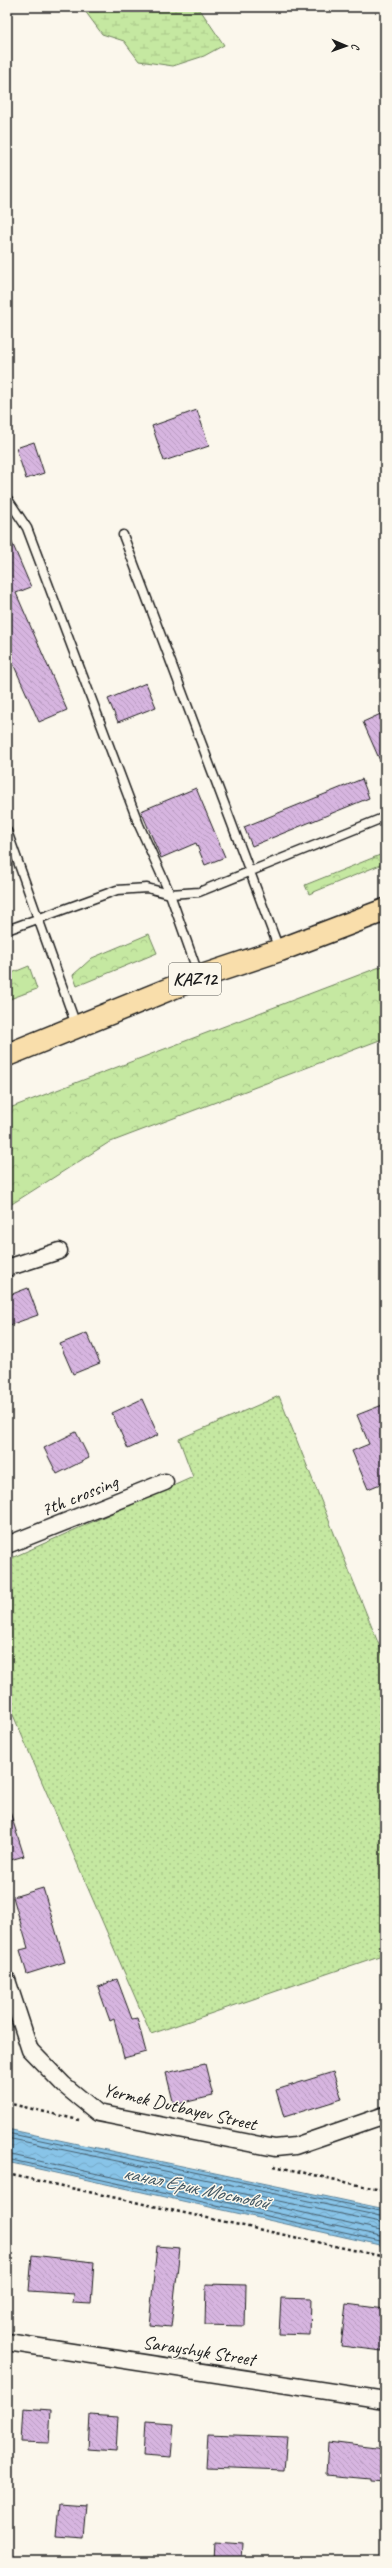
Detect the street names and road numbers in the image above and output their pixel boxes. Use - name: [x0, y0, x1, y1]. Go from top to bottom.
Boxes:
- road number: KAZ12: [169, 963, 221, 995]
- street label: 7th crossing: [38, 1469, 122, 1522]
- street label: Yermek Dutbayev Street: [101, 2078, 260, 2137]
- street label: Sarayshyk Street: [141, 2330, 259, 2372]

